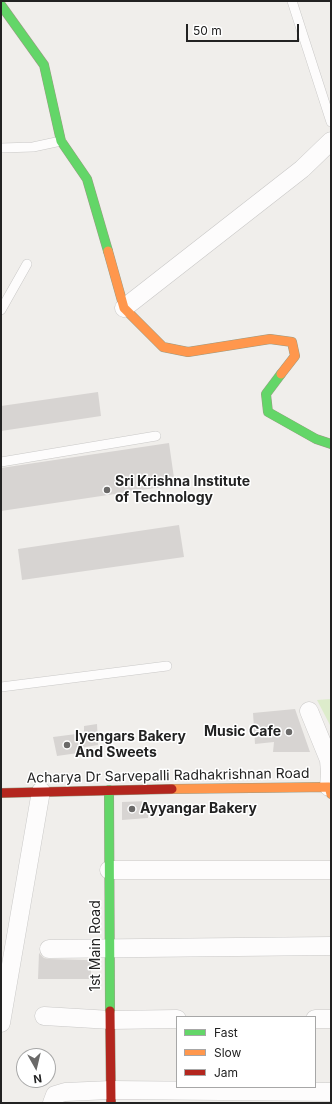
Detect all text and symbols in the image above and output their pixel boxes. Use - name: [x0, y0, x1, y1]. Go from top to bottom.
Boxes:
- scale bar: [188, 16, 301, 42]
- text: 50 m: [193, 23, 222, 38]
- place label: Sri Krishna Institute of Technology: [115, 474, 250, 506]
- marker: Sri Krishna Institute of Technology: [102, 485, 112, 495]
- place label: Music Cafe: [204, 724, 281, 740]
- marker: Music Cafe: [284, 727, 294, 737]
- place label: Iyengars Bakery And Sweets: [75, 729, 186, 762]
- marker: Iyengars Bakery And Sweets: [62, 740, 72, 750]
- street label: Acharya Dr Sarvepalli Radhakrishnan Road: [26, 765, 310, 787]
- place label: Ayyangar Bakery: [140, 801, 257, 817]
- marker: Ayyangar Bakery: [127, 804, 137, 814]
- street label: 1st Main Road: [88, 900, 104, 992]
- legend: [176, 1016, 316, 1088]
- text: Fast: [214, 1025, 238, 1040]
- text: Slow: [214, 1045, 241, 1060]
- north arrow: [16, 1048, 56, 1088]
- text: Jam: [214, 1065, 238, 1080]
- text: N: [32, 1071, 43, 1086]

